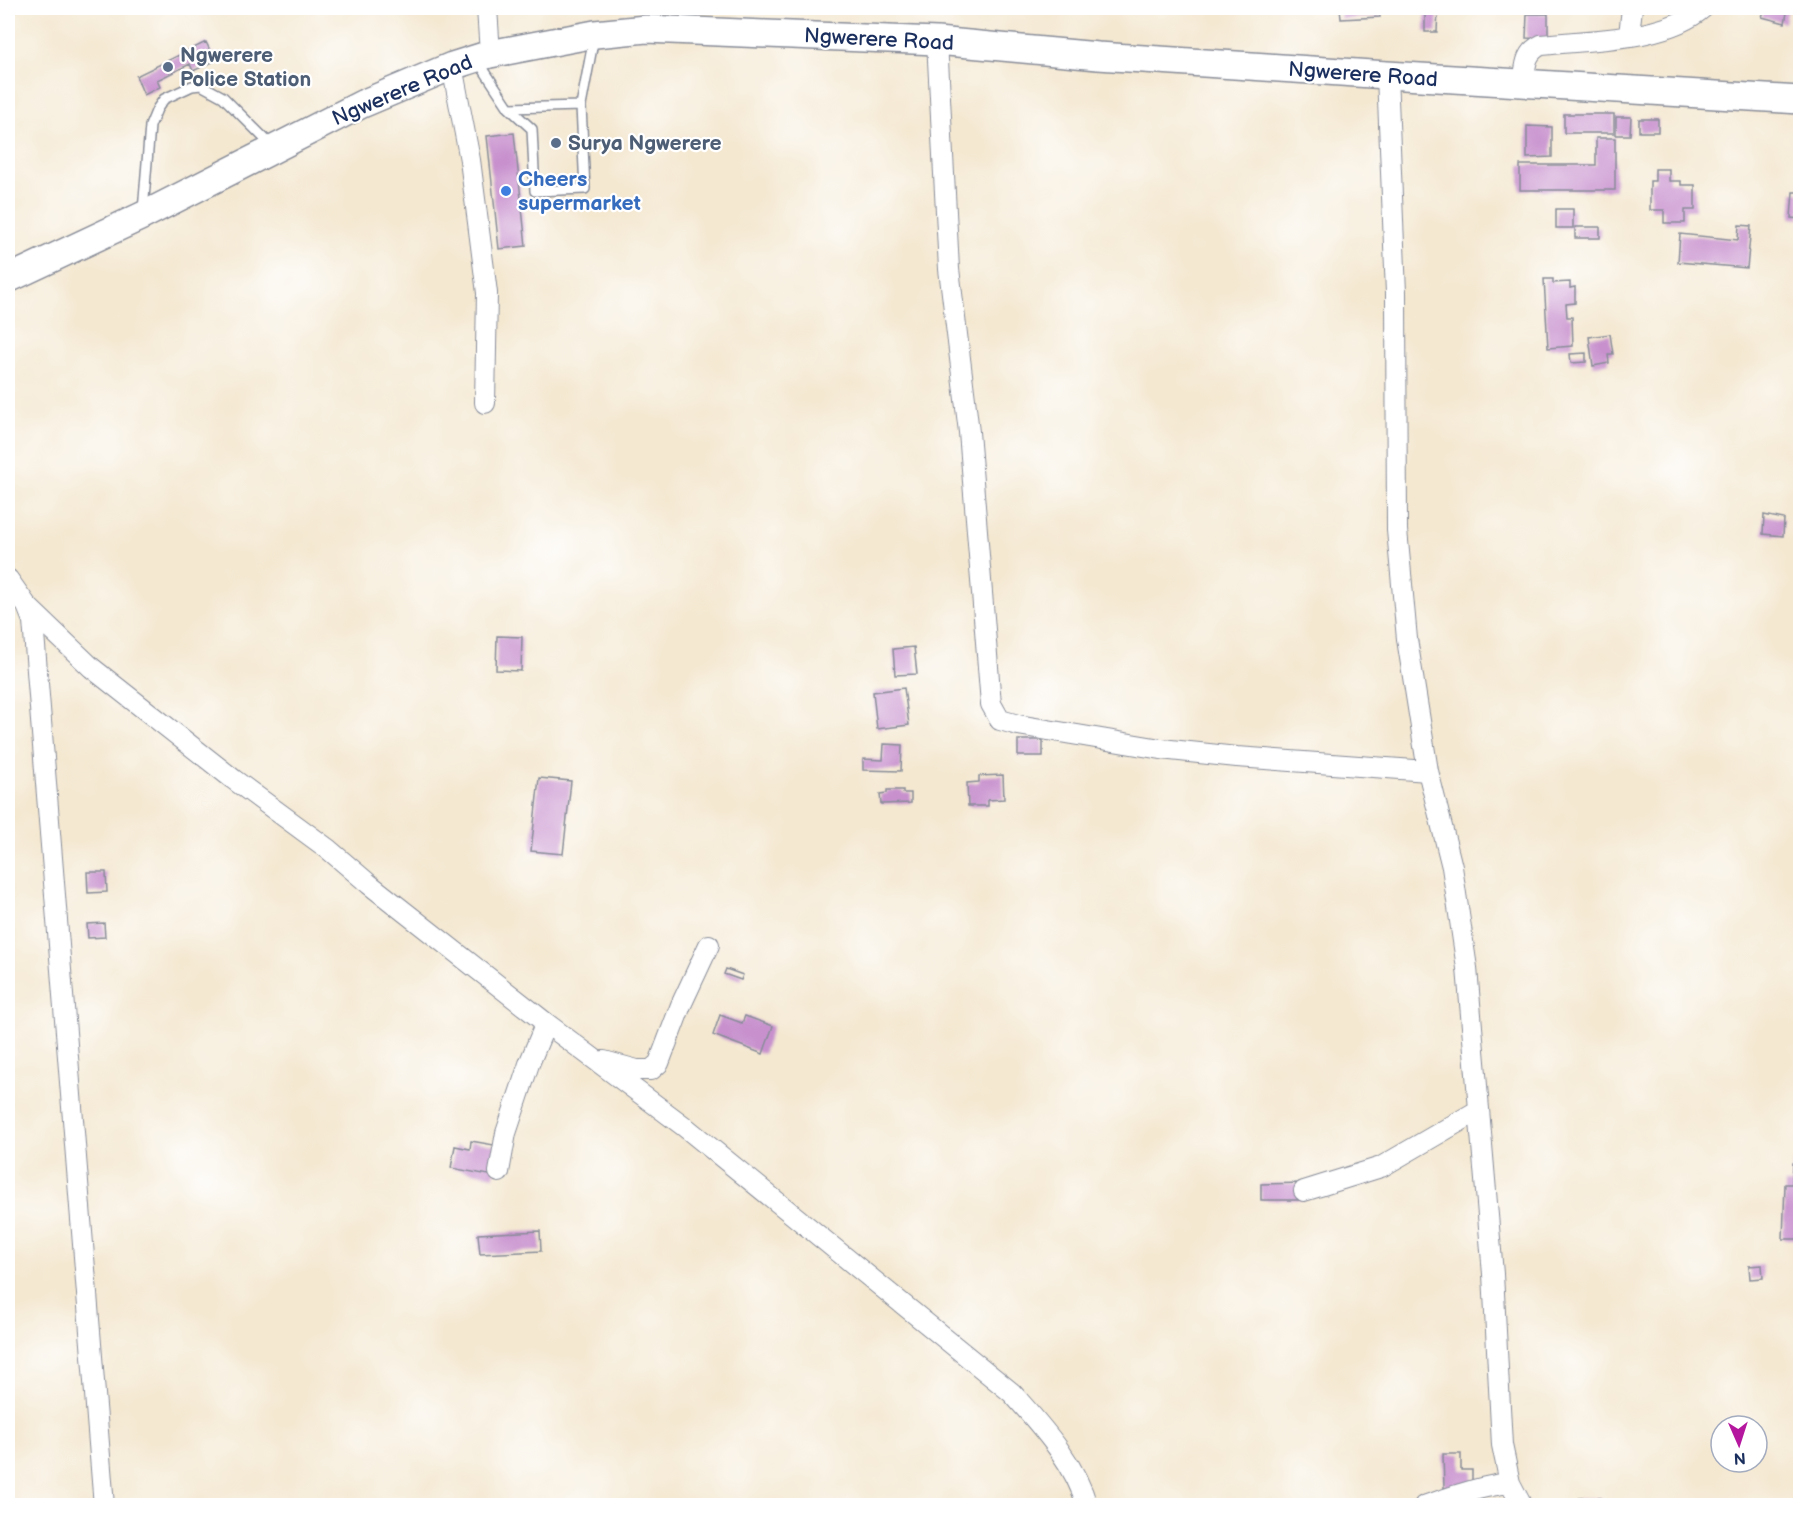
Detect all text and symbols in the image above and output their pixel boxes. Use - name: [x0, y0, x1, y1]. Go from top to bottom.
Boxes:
- street label: Ngwerere Road: [803, 23, 955, 56]
- place label: Ngwerere Police Station: [180, 43, 311, 92]
- street label: Ngwerere Road: [328, 50, 476, 131]
- street label: Ngwerere Road: [1287, 57, 1439, 92]
- marker: Ngwerere Police Station: [161, 60, 175, 74]
- place label: Surya Ngwerere: [568, 131, 722, 156]
- marker: Surya Ngwerere: [549, 136, 563, 150]
- place label: Cheers supermarket: [518, 167, 641, 216]
- marker: Cheers supermarket: [499, 184, 513, 198]
- north arrow: [1709, 1414, 1769, 1474]
- text: N: [1733, 1448, 1746, 1467]

